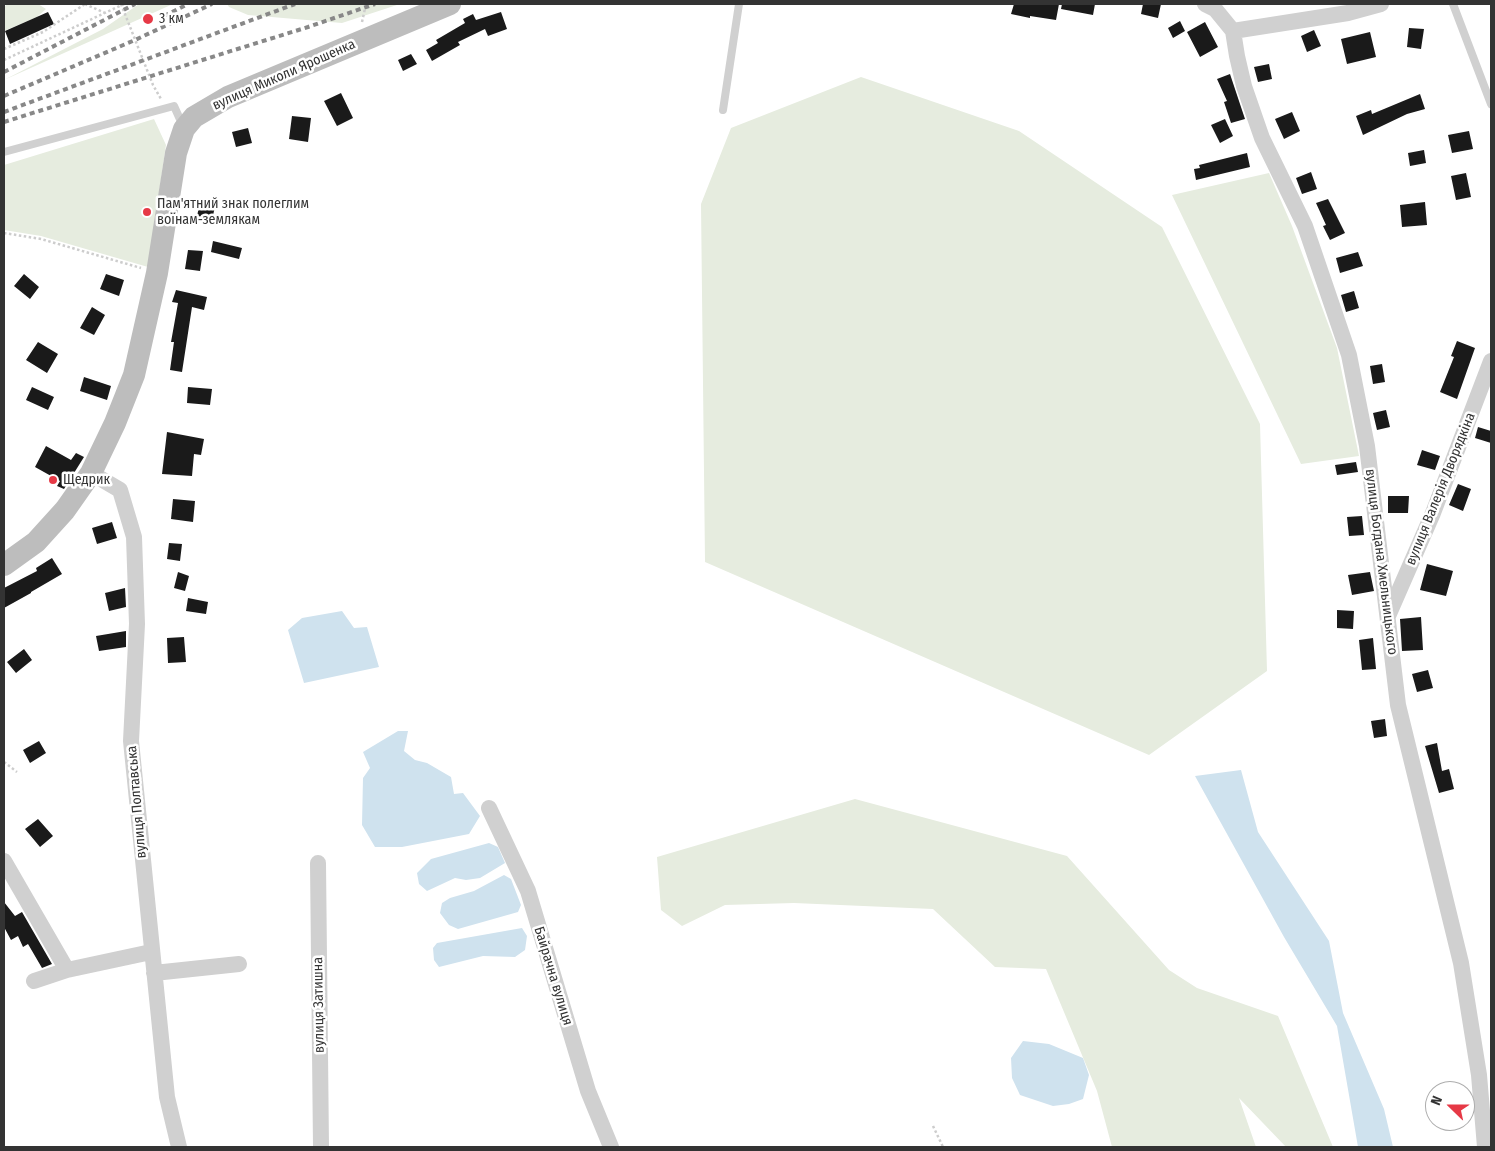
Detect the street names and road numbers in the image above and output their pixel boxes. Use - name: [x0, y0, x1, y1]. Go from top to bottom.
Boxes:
- street label: вулиця Миколи Ярошенка: [210, 36, 358, 114]
- street label: вулиця Валерія Дворядкіна: [1403, 410, 1479, 568]
- street label: вулиця Богдана Хмельницького: [1361, 468, 1401, 656]
- street label: вулиця Полтавська: [124, 745, 150, 859]
- street label: Байрачна вулиця: [530, 925, 576, 1027]
- street label: вулиця Затишна: [310, 957, 328, 1053]

